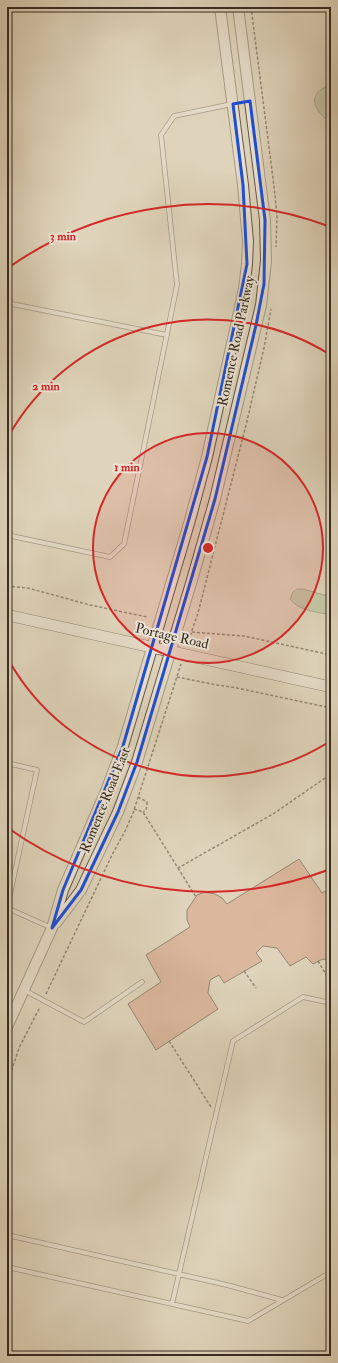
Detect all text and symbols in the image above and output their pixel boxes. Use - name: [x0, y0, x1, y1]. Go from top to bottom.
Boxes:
- text: 3 min: [50, 229, 77, 244]
- street label: Romence Road Parkway: [214, 273, 259, 408]
- text: 2 min: [32, 379, 60, 394]
- text: 1 min: [114, 460, 141, 475]
- centre of rings: [201, 541, 215, 555]
- street label: Portage Road: [134, 619, 211, 653]
- street label: Romence Road East: [76, 744, 134, 855]

